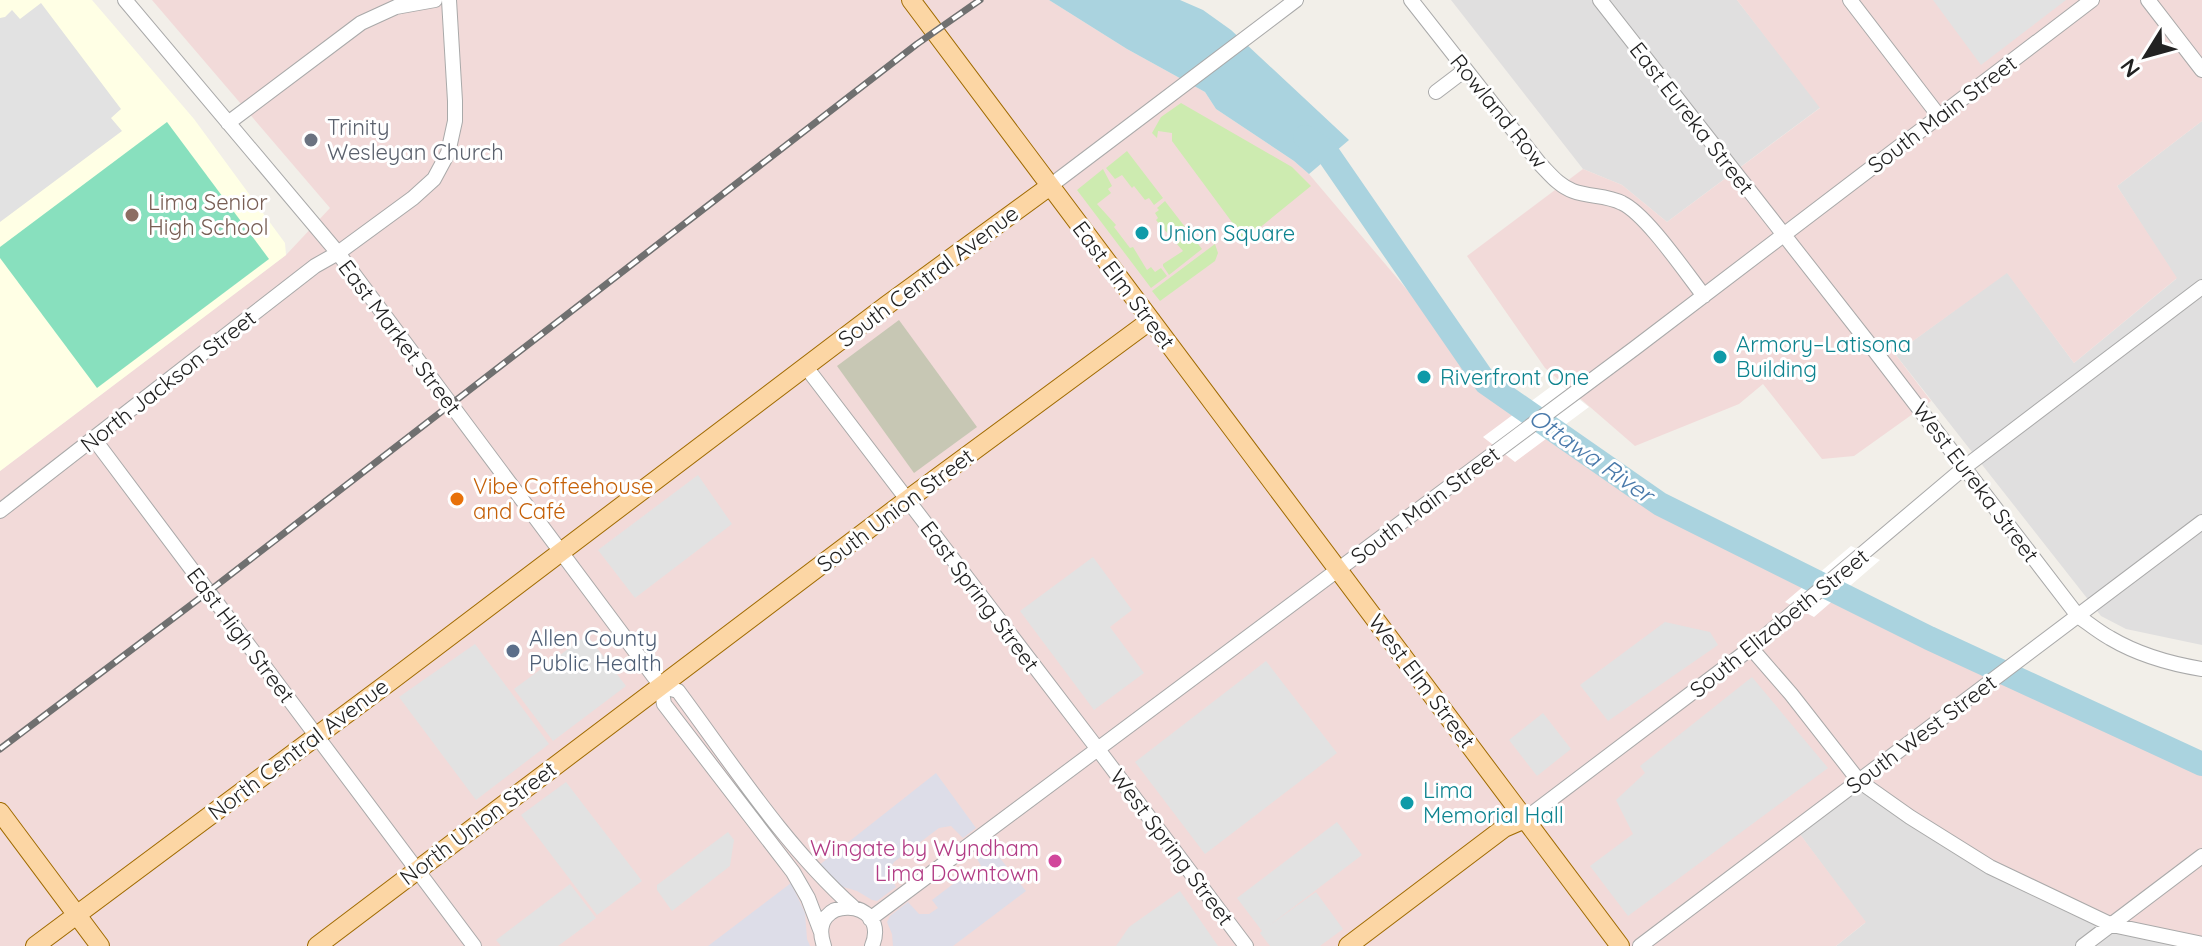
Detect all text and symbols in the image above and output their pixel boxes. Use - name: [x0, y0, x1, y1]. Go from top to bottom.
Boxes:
- north arrow: [2106, 16, 2186, 96]
- street label: East Eureka Street: [1624, 36, 1760, 200]
- street label: Rowland Row: [1444, 48, 1554, 174]
- street label: South Main Street: [1862, 49, 2022, 179]
- text: N: [2114, 53, 2146, 83]
- place label: Trinity Wesleyan Church: [327, 113, 504, 166]
- marker: Trinity Wesleyan Church: [302, 131, 320, 149]
- place label: Lima Senior High School: [148, 188, 269, 241]
- street label: South Central Avenue: [832, 199, 1024, 353]
- marker: Lima Senior High School: [123, 206, 141, 224]
- street label: East Elm Street: [1067, 215, 1181, 355]
- place label: Union Square: [1158, 219, 1295, 247]
- marker: Union Square: [1133, 224, 1151, 242]
- street label: East Market Street: [333, 254, 467, 420]
- street label: North Jackson Street: [75, 304, 261, 458]
- place label: Armory–Latisona Building: [1736, 330, 1911, 383]
- marker: Armory–Latisona Building: [1711, 348, 1729, 366]
- place label: Riverfront One: [1440, 363, 1589, 391]
- marker: Riverfront One: [1415, 368, 1433, 386]
- street label: West Eureka Street: [1907, 396, 2045, 568]
- water label: Ottawa River: [1524, 401, 1662, 511]
- street label: South Main Street: [1345, 440, 1505, 570]
- street label: South Union Street: [811, 442, 979, 578]
- place label: Vibe Coffeehouse and Café: [473, 472, 654, 525]
- marker: Vibe Coffeehouse and Café: [448, 490, 466, 508]
- street label: East Spring Street: [914, 515, 1046, 677]
- street label: South Elizabeth Street: [1684, 542, 1874, 704]
- street label: East High Street: [181, 562, 301, 708]
- street label: West Elm Street: [1362, 608, 1482, 754]
- place label: Allen County Public Health: [529, 624, 662, 677]
- marker: Allen County Public Health: [504, 642, 522, 660]
- street label: South West Street: [1840, 668, 2002, 800]
- street label: North Central Avenue: [202, 672, 394, 826]
- street label: North Union Street: [394, 755, 562, 891]
- street label: West Spring Street: [1104, 763, 1240, 931]
- place label: Lima Memorial Hall: [1423, 776, 1564, 829]
- marker: Lima Memorial Hall: [1398, 794, 1416, 812]
- place label: Wingate by Wyndham Lima Downtown: [810, 834, 1039, 887]
- marker: Wingate by Wyndham Lima Downtown: [1046, 852, 1064, 870]

